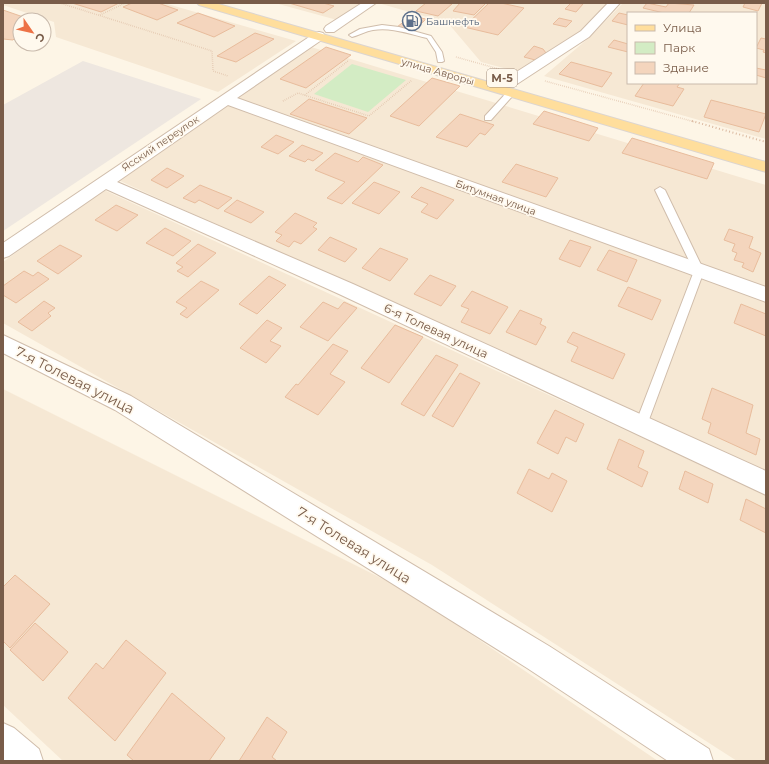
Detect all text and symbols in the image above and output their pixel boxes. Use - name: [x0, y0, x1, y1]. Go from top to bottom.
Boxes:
- fuel station icon: Башнефть: [401, 10, 423, 32]
- north arrow: [12, 12, 52, 52]
- legend: [627, 12, 757, 84]
- place label: Башнефть: [426, 15, 480, 28]
- text: Улица: [663, 20, 702, 35]
- text: С: [32, 30, 48, 45]
- text: Парк: [663, 40, 695, 55]
- street label: улица Авроры: [399, 55, 476, 88]
- text: Здание: [663, 60, 709, 75]
- road number: М-5: [487, 69, 517, 87]
- street label: Ясский переулок: [119, 113, 202, 174]
- street label: Битумная улица: [454, 177, 538, 218]
- street label: 6-я Толевая улица: [382, 300, 491, 361]
- street label: 7-я Толевая улица: [13, 342, 137, 418]
- street label: 7-я Толевая улица: [294, 503, 414, 587]

